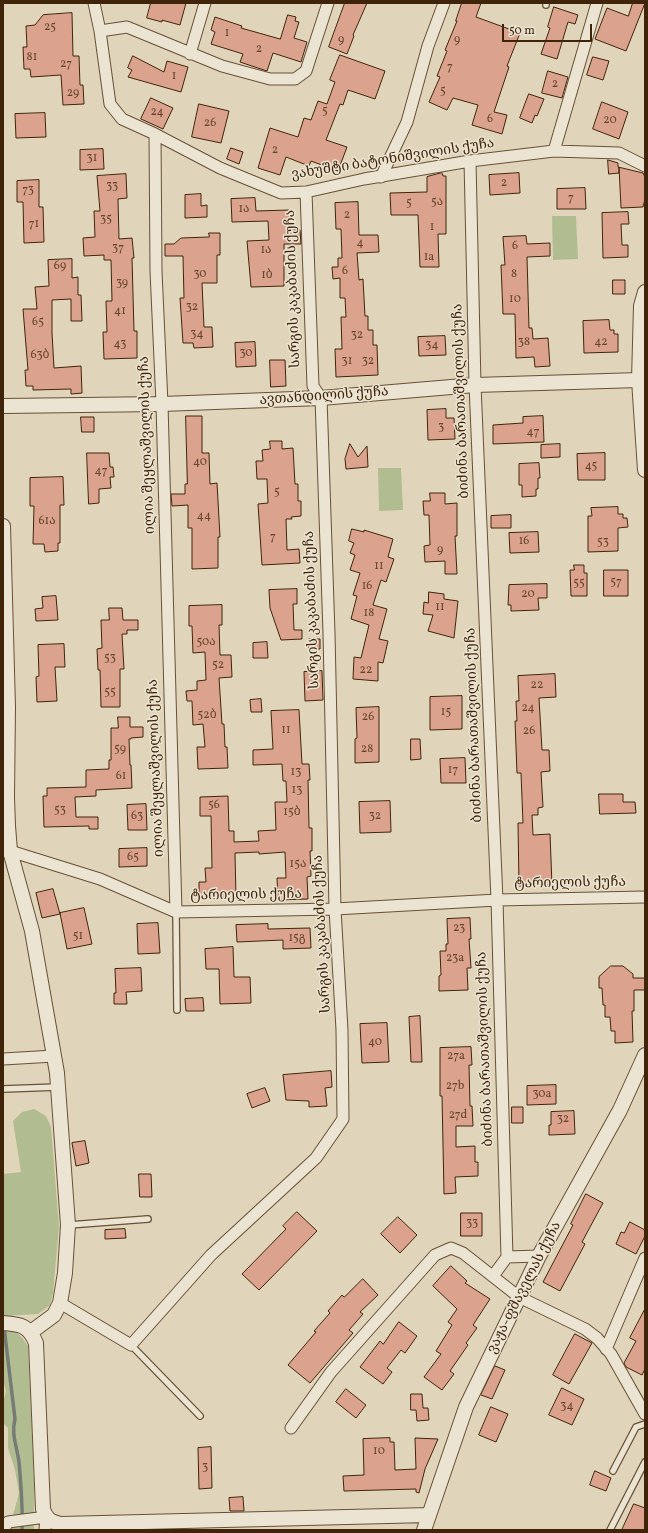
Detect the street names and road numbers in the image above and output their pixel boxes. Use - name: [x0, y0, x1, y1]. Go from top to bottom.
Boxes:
- street label: ვახუშტი ბატონიშვილის ქუჩა: [290, 136, 496, 184]
- street label: სარგის კაკაბაძის ქუჩა: [283, 209, 305, 369]
- street label: ბიძინა ბარათაშვილის ქუჩა: [450, 303, 474, 499]
- street label: ილია შეყლაშვილის ქუჩა: [136, 356, 160, 534]
- street label: ავთანდილის ქუჩა: [259, 384, 389, 410]
- street label: სარგის კაკაბაძის ქუჩა: [302, 530, 324, 690]
- street label: ბიძინა ბარათაშვილის ქუჩა: [463, 627, 487, 823]
- street label: ილია შეყლაშვილის ქუჩა: [145, 679, 169, 857]
- street label: სარგის კაკაბაძის ქუჩა: [310, 854, 336, 1014]
- street label: ტარიელის ქუჩა: [514, 875, 626, 893]
- street label: ტარიელის ქუჩა: [190, 887, 302, 905]
- street label: ბიძინა ბარათაშვილის ქუჩა: [474, 951, 498, 1147]
- street label: ვაჟა-ფშაველას ქუჩა: [484, 1219, 566, 1357]

